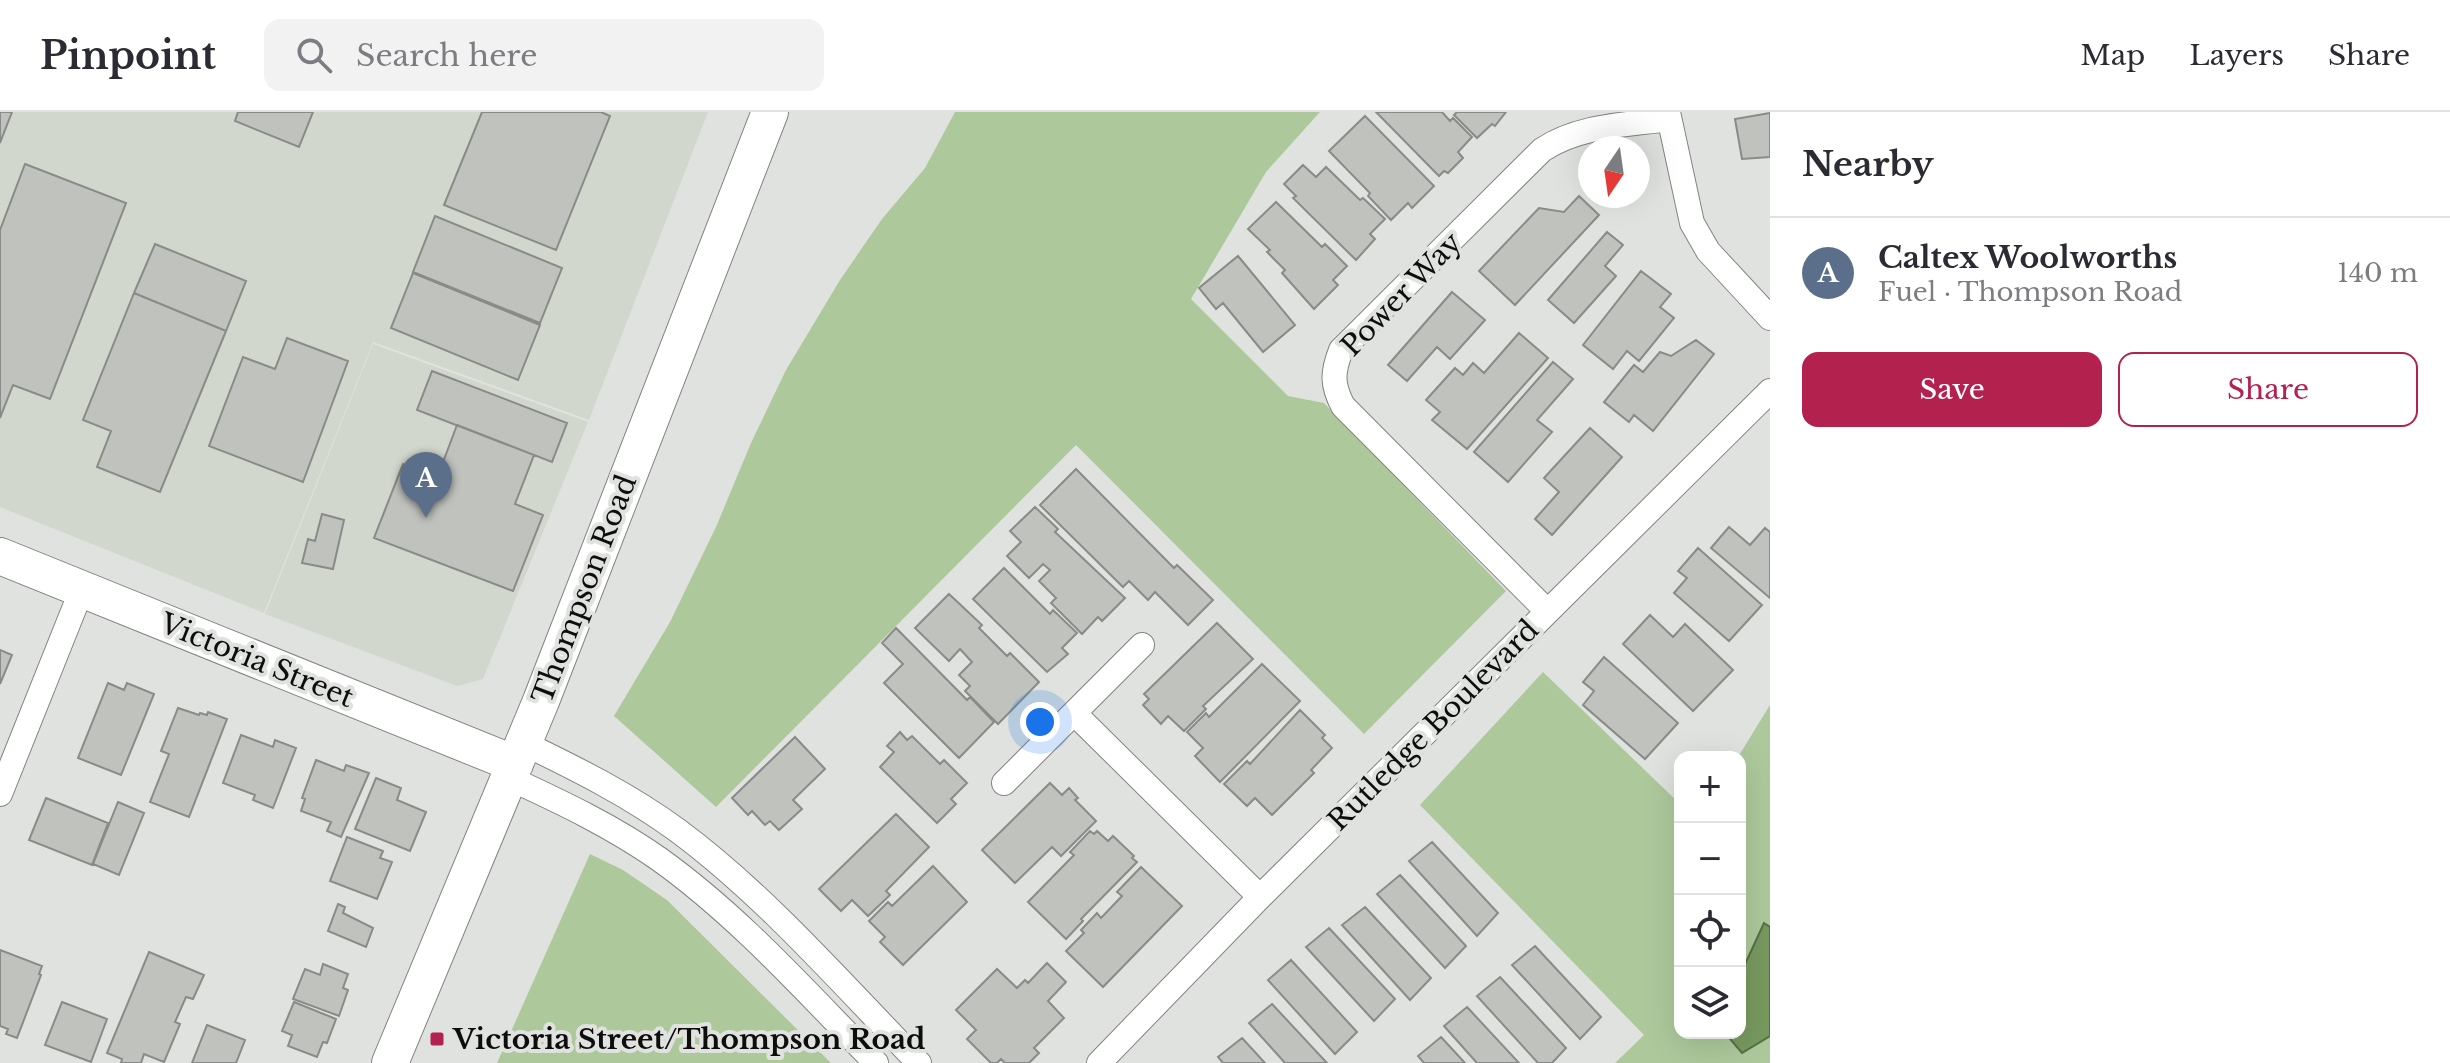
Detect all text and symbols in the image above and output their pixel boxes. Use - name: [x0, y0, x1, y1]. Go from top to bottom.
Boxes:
- search box: [264, 19, 824, 91]
- text: Pinpoint: [40, 32, 216, 79]
- icon: search: [292, 33, 336, 77]
- text: Search here: [356, 37, 538, 74]
- text: Map: [2080, 38, 2145, 73]
- text: Layers: [2189, 38, 2284, 73]
- text: Share: [2328, 38, 2410, 73]
- north arrow: [1578, 136, 1650, 208]
- text: Nearby: [1802, 143, 1934, 185]
- street label: Power Way: [1334, 225, 1469, 363]
- text: Caltex Woolworths: [1878, 239, 2177, 276]
- text: A: [1817, 257, 1839, 289]
- text: 140 m: [2337, 257, 2418, 289]
- text: Fuel · Thompson Road: [1878, 276, 2182, 308]
- button: Save: [1802, 352, 2102, 427]
- button: Share: [2118, 352, 2418, 427]
- pin: A: [400, 452, 452, 518]
- street label: Thompson Road: [525, 470, 644, 708]
- street label: Victoria Street: [154, 605, 359, 715]
- street label: Rutledge Boulevard: [1321, 613, 1546, 838]
- your location: [1020, 702, 1060, 742]
- map controls: [1674, 751, 1746, 1039]
- button: +: [1674, 751, 1746, 823]
- button: −: [1674, 823, 1746, 895]
- button: locate: [1674, 895, 1746, 967]
- button: layers: [1674, 967, 1746, 1039]
- place label: Victoria Street/Thompson Road: [452, 1022, 925, 1057]
- marker: Victoria Street/Thompson Road: [428, 1030, 446, 1048]

